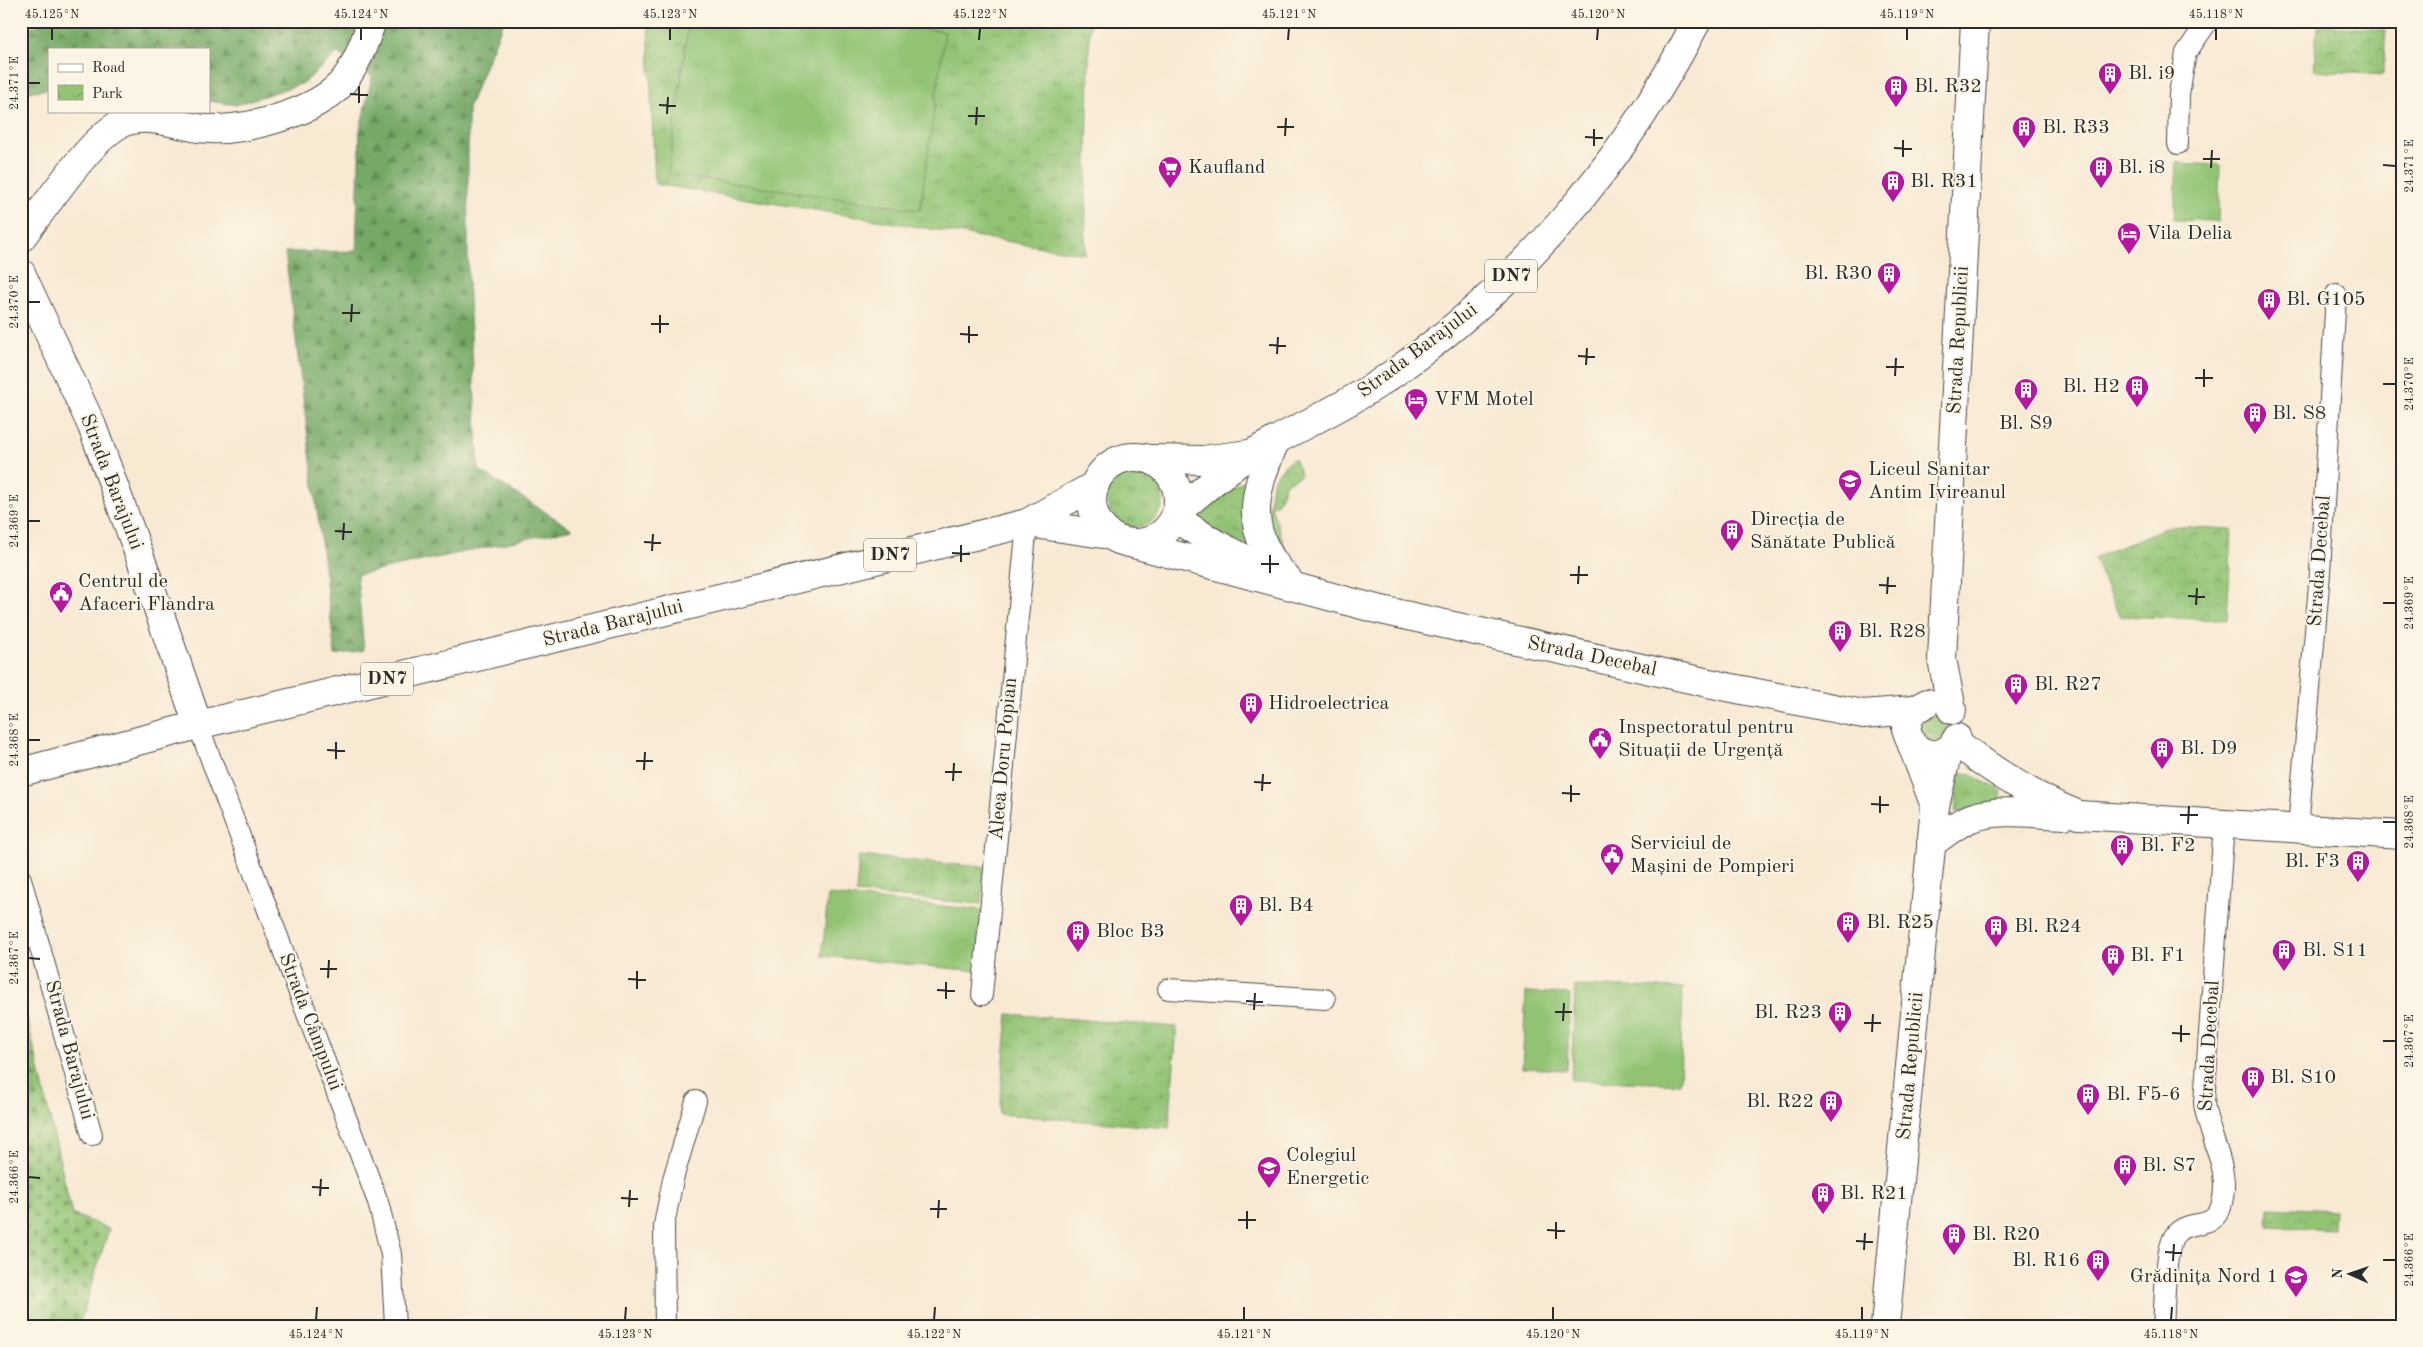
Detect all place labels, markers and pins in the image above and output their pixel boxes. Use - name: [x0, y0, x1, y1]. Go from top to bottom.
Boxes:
- building icon: Bl. i9: [2097, 61, 2123, 95]
- place label: Bl. i9: [2128, 64, 2175, 84]
- building icon: Bl. R32: [1883, 74, 1909, 108]
- place label: Bl. R32: [1914, 77, 1982, 97]
- building icon: Bl. R33: [2011, 115, 2037, 149]
- place label: Bl. R33: [2042, 118, 2110, 138]
- supermarket icon: Kaufland: [1157, 155, 1183, 189]
- building icon: Bl. i8: [2088, 155, 2114, 189]
- place label: Kaufland: [1188, 158, 1265, 178]
- place label: Bl. i8: [2118, 158, 2165, 178]
- building icon: Bl. R31: [1880, 169, 1906, 203]
- place label: Bl. R31: [1910, 172, 1978, 192]
- hotel icon: Vila Delia: [2116, 221, 2142, 255]
- place label: Vila Delia: [2146, 224, 2232, 244]
- building icon: Bl. R30: [1876, 261, 1902, 295]
- place label: Bl. R30: [1804, 264, 1872, 284]
- building icon: Bl. G105: [2256, 287, 2282, 321]
- place label: Bl. G105: [2286, 290, 2366, 310]
- building icon: Bl. H2: [2124, 374, 2150, 408]
- building icon: Bl. S9: [2013, 377, 2039, 411]
- place label: Bl. H2: [2062, 377, 2120, 397]
- hotel icon: VFM Motel: [1403, 387, 1429, 421]
- place label: VFM Motel: [1434, 390, 1534, 410]
- building icon: Bl. S8: [2242, 401, 2268, 435]
- place label: Bl. S8: [2272, 404, 2326, 424]
- place label: Bl. S9: [1999, 414, 2053, 434]
- place label: Liceul Sanitar Antim Ivireanul: [1868, 460, 2006, 503]
- school or university icon: Liceul Sanitar Antim Ivireanul: [1837, 468, 1863, 502]
- place label: Direcția de Sănătate Publică: [1750, 510, 1896, 553]
- building icon: Direcția de Sănătate Publică: [1719, 518, 1745, 552]
- place label: Centrul de Afaceri Flandra: [78, 572, 215, 615]
- public building icon: Centrul de Afaceri Flandra: [48, 580, 74, 614]
- building icon: Bl. R28: [1827, 619, 1853, 653]
- place label: Bl. R28: [1858, 622, 1926, 642]
- building icon: Bl. R27: [2003, 672, 2029, 706]
- place label: Bl. R27: [2034, 675, 2102, 695]
- building icon: Hidroelectrica: [1238, 691, 1264, 725]
- place label: Hidroelectrica: [1268, 694, 1390, 714]
- place label: Inspectoratul pentru Situații de Urgență: [1618, 718, 1794, 761]
- public building icon: Inspectoratul pentru Situații de Urgență: [1587, 726, 1613, 760]
- building icon: Bl. D9: [2149, 736, 2175, 770]
- place label: Bl. D9: [2180, 739, 2238, 759]
- building icon: Bl. F2: [2109, 833, 2135, 867]
- place label: Serviciul de Mașini de Pompieri: [1630, 834, 1795, 877]
- place label: Bl. F2: [2140, 836, 2196, 856]
- public building icon: Serviciul de Mașini de Pompieri: [1599, 842, 1625, 876]
- building icon: Bl. F3: [2345, 849, 2371, 883]
- place label: Bl. F3: [2284, 852, 2340, 872]
- building icon: Bl. B4: [1228, 893, 1254, 927]
- place label: Bl. B4: [1258, 896, 1314, 916]
- building icon: Bl. R25: [1835, 910, 1861, 944]
- place label: Bl. R25: [1866, 913, 1934, 933]
- building icon: Bl. R24: [1983, 914, 2009, 948]
- place label: Bl. R24: [2014, 917, 2082, 937]
- building icon: Bloc B3: [1065, 919, 1091, 953]
- place label: Bloc B3: [1096, 922, 1165, 942]
- building icon: Bl. S11: [2271, 938, 2297, 972]
- place label: Bl. S11: [2302, 941, 2368, 961]
- building icon: Bl. F1: [2100, 943, 2126, 977]
- place label: Bl. F1: [2130, 946, 2186, 966]
- building icon: Bl. R23: [1827, 1000, 1853, 1034]
- place label: Bl. R23: [1754, 1003, 1822, 1023]
- building icon: Bl. S10: [2240, 1065, 2266, 1099]
- place label: Bl. S10: [2270, 1068, 2336, 1088]
- building icon: Bl. F5-6: [2075, 1082, 2101, 1116]
- place label: Bl. F5-6: [2106, 1085, 2181, 1105]
- building icon: Bl. R22: [1818, 1089, 1844, 1123]
- place label: Bl. R22: [1746, 1092, 1814, 1112]
- place label: Colegiul Energetic: [1286, 1146, 1369, 1189]
- building icon: Bl. S7: [2112, 1153, 2138, 1187]
- school or university icon: Colegiul Energetic: [1256, 1155, 1282, 1189]
- place label: Bl. S7: [2142, 1156, 2196, 1176]
- building icon: Bl. R21: [1810, 1181, 1836, 1215]
- place label: Bl. R21: [1840, 1184, 1908, 1204]
- building icon: Bl. R20: [1941, 1222, 1967, 1256]
- place label: Bl. R20: [1972, 1225, 2040, 1245]
- building icon: Bl. R16: [2085, 1248, 2111, 1282]
- place label: Bl. R16: [2012, 1251, 2080, 1271]
- school or university icon: Grădinița Nord 1: [2283, 1264, 2309, 1298]
- place label: Grădinița Nord 1: [2130, 1267, 2278, 1287]

